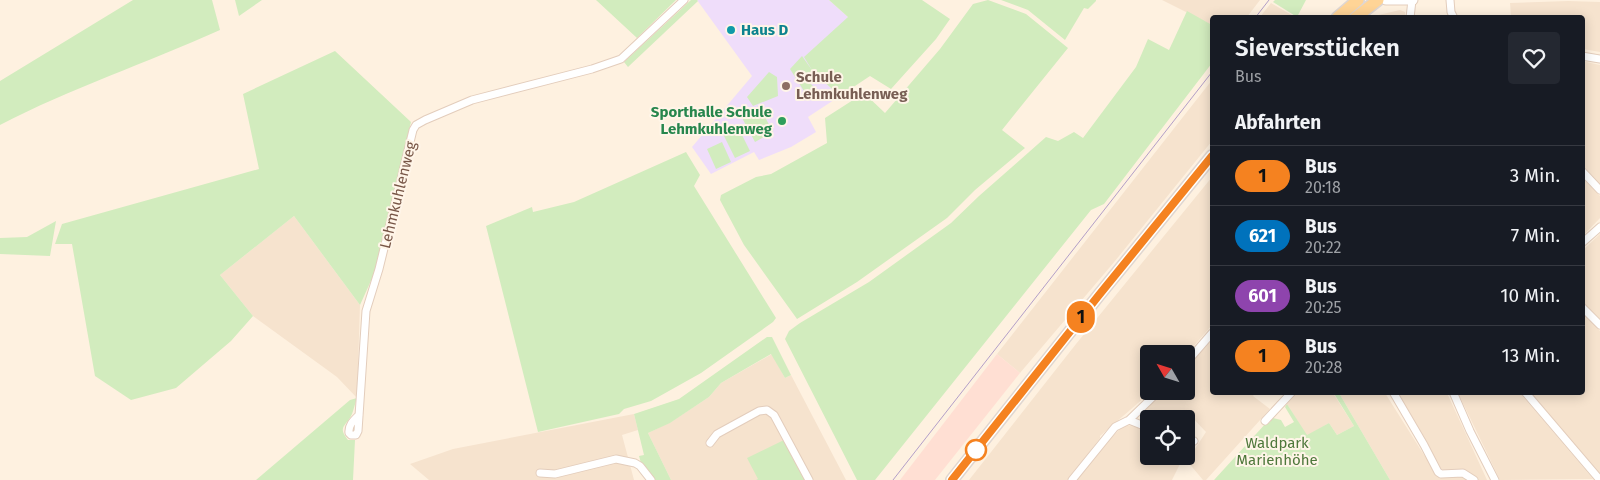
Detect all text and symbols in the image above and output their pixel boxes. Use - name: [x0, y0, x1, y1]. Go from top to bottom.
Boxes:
- place label: Haus D: [741, 21, 789, 39]
- marker: Haus D: [725, 24, 737, 36]
- button: heart: [1508, 32, 1560, 84]
- text: Sieversstücken: [1235, 34, 1400, 62]
- text: Bus: [1235, 67, 1262, 86]
- place label: Schule Lehmkuhlenweg: [796, 68, 908, 103]
- marker: Schule Lehmkuhlenweg: [780, 80, 792, 92]
- place label: Sporthalle Schule Lehmkuhlenweg: [651, 103, 773, 138]
- text: Abfahrten: [1235, 111, 1321, 134]
- marker: Sporthalle Schule Lehmkuhlenweg: [776, 115, 788, 127]
- street label: Lehmkuhlenweg: [376, 139, 420, 251]
- text: Bus: [1305, 155, 1337, 178]
- text: 3 Min.: [1510, 164, 1560, 187]
- text: 1: [1258, 165, 1267, 187]
- text: 20:18: [1305, 178, 1341, 197]
- text: Bus: [1305, 215, 1337, 238]
- text: 7 Min.: [1511, 224, 1560, 247]
- text: 621: [1249, 225, 1276, 247]
- text: 20:22: [1305, 238, 1342, 257]
- text: Bus: [1305, 275, 1337, 298]
- text: 10 Min.: [1500, 284, 1560, 307]
- text: 601: [1248, 285, 1277, 307]
- text: 20:25: [1305, 298, 1342, 317]
- line badge: 1: [1065, 301, 1097, 333]
- text: 1: [1077, 306, 1085, 328]
- text: Bus: [1305, 335, 1337, 358]
- text: 13 Min.: [1501, 344, 1560, 367]
- north arrow: [1140, 345, 1195, 400]
- map controls: [1140, 345, 1195, 465]
- text: 1: [1258, 345, 1267, 367]
- text: 20:28: [1305, 358, 1342, 377]
- button: locate: [1140, 410, 1195, 465]
- park label: Waldpark Marienhöhe: [1236, 434, 1318, 469]
- unlabelled marker: [965, 439, 987, 461]

